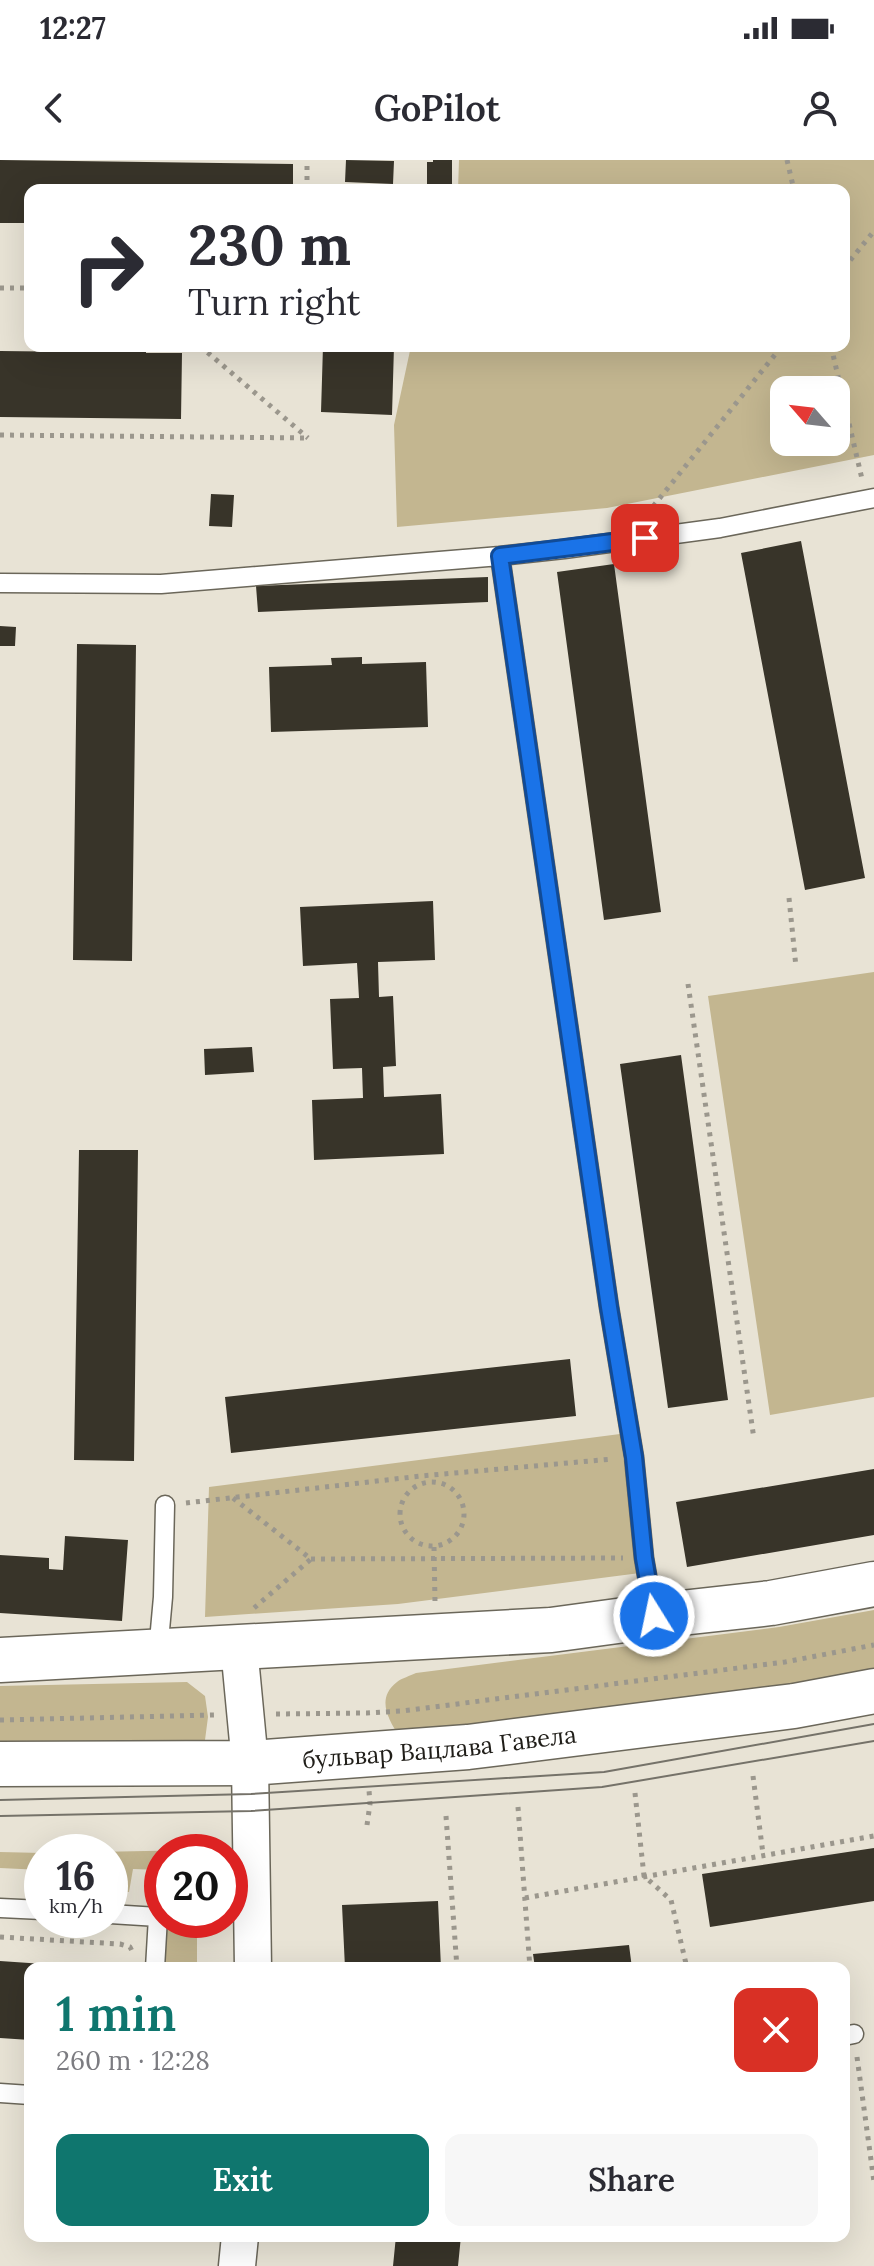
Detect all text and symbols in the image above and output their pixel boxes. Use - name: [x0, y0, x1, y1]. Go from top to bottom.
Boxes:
- text: 12:27: [40, 9, 106, 47]
- text: GoPilot: [374, 85, 500, 131]
- icon: back: [32, 86, 76, 130]
- icon: person: [798, 86, 842, 130]
- text: 230 m: [188, 209, 351, 280]
- icon: right: [56, 216, 160, 320]
- text: Turn right: [188, 279, 361, 325]
- north arrow: [770, 376, 850, 456]
- map controls: [770, 376, 850, 456]
- pin: [611, 504, 679, 572]
- icon: arrive: [623, 516, 667, 560]
- position arrow: [612, 1574, 696, 1658]
- street label: бульвар Вацлава Гавела: [301, 1718, 578, 1775]
- speed limit sign: 20: [144, 1834, 248, 1938]
- text: 16: [56, 1850, 96, 1901]
- text: km/h: [49, 1893, 103, 1918]
- text: 1 min: [56, 1983, 176, 2044]
- button: close: [734, 1988, 818, 2072]
- text: 260 m · 12:28: [56, 2044, 210, 2077]
- button: Exit: [56, 2134, 429, 2226]
- button: Share: [445, 2134, 818, 2226]

